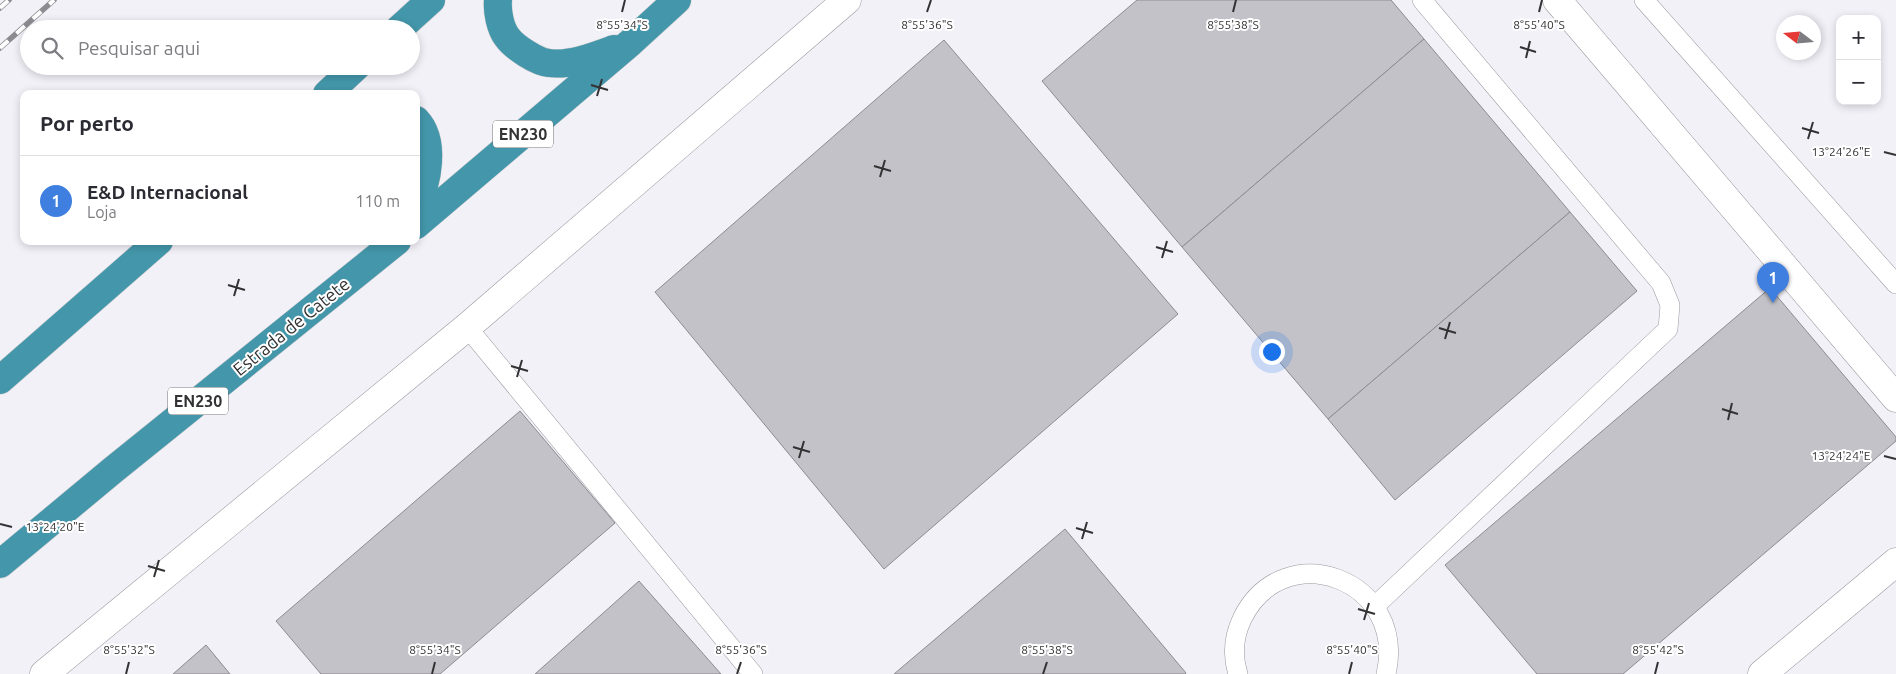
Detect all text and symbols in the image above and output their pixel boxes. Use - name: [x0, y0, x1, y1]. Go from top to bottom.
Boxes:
- north arrow: [1776, 15, 1821, 60]
- map controls: [1836, 15, 1881, 105]
- button: +: [1836, 15, 1881, 60]
- text: 8°55'34"S: [596, 18, 648, 31]
- text: 8°55'36"S: [901, 18, 953, 31]
- text: 8°55'38"S: [1207, 18, 1259, 31]
- text: 8°55'40"S: [1513, 18, 1565, 31]
- search box: [20, 20, 420, 75]
- icon: search: [38, 34, 66, 62]
- text: Pesquisar aqui: [78, 37, 200, 59]
- button: −: [1836, 60, 1881, 105]
- text: Por perto: [40, 111, 134, 135]
- road number: EN230: [493, 120, 553, 148]
- text: 13°24'26"E: [1812, 145, 1871, 158]
- text: E&D Internacional: [87, 181, 248, 203]
- text: 1: [51, 192, 61, 210]
- text: 110 m: [355, 192, 400, 210]
- text: Loja: [87, 203, 117, 221]
- pin: 1: [1757, 262, 1789, 303]
- street label: Estrada de Catete: [229, 273, 353, 379]
- your location: [1259, 339, 1285, 365]
- road number: EN230: [168, 388, 228, 414]
- text: 13°24'24"E: [1812, 449, 1871, 462]
- text: 13°24'20"E: [26, 520, 85, 533]
- text: 8°55'32"S: [103, 643, 155, 656]
- text: 8°55'34"S: [409, 643, 461, 656]
- text: 8°55'36"S: [715, 643, 767, 656]
- text: 8°55'38"S: [1021, 643, 1073, 656]
- text: 8°55'40"S: [1326, 643, 1378, 656]
- text: 8°55'42"S: [1632, 643, 1684, 656]

